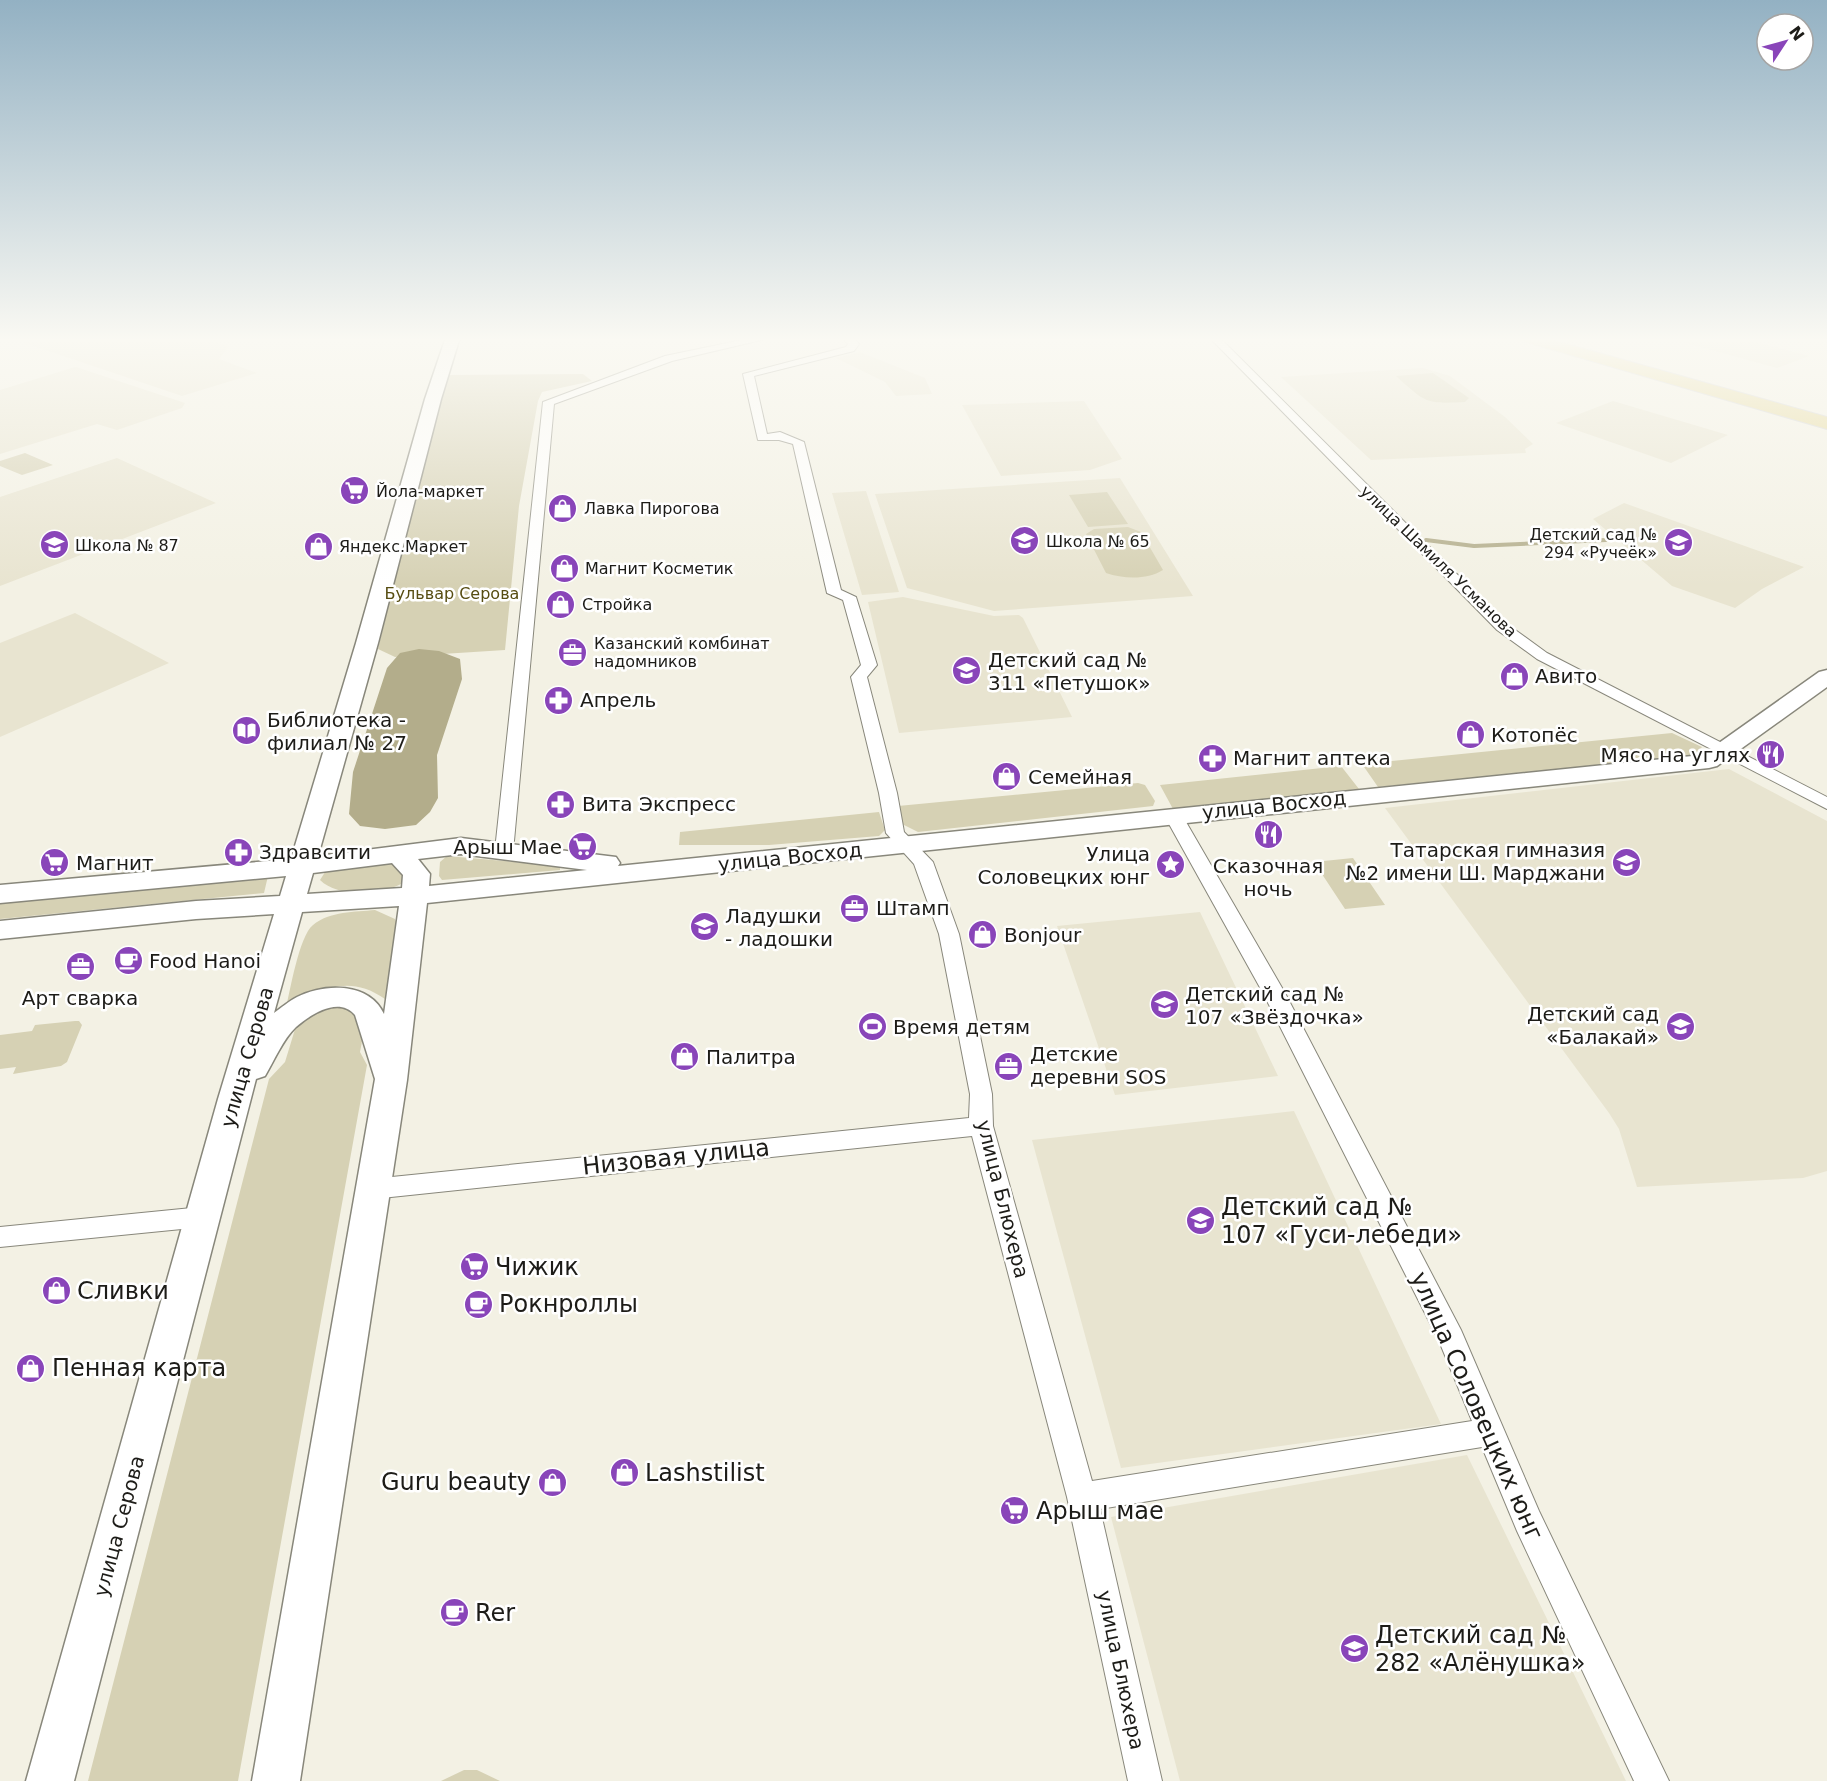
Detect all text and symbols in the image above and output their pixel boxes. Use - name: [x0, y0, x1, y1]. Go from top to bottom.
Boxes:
- north arrow: [1755, 12, 1815, 72]
- text: N: [1785, 22, 1808, 44]
- supermarket icon: Йола-маркет: [339, 475, 371, 507]
- place label: Йола-маркет: [376, 482, 484, 501]
- street label: улица Шамиля Усманова: [1356, 482, 1521, 641]
- shop icon: Лавка Пирогова: [547, 492, 579, 524]
- place label: Лавка Пирогова: [584, 499, 720, 518]
- school or university icon: Школа № 65: [1009, 525, 1041, 557]
- place label: Детский сад № 294 «Ручеёк»: [1530, 525, 1657, 562]
- school or university icon: Детский сад № 294 «Ручеёк»: [1662, 527, 1694, 559]
- school or university icon: Школа № 87: [38, 529, 70, 561]
- shop icon: Яндекс.Маркет: [302, 530, 334, 562]
- place label: Школа № 65: [1046, 532, 1150, 551]
- place label: Школа № 87: [75, 536, 179, 555]
- place label: Яндекс.Маркет: [339, 537, 468, 556]
- shop icon: Магнит Косметик: [548, 552, 580, 584]
- place label: Магнит Косметик: [585, 559, 734, 578]
- park label: Бульвар Серова: [385, 584, 519, 603]
- shop icon: Стройка: [545, 588, 577, 620]
- place label: Стройка: [582, 595, 652, 614]
- place label: Казанский комбинат надомников: [594, 634, 770, 671]
- office icon: Казанский комбинат надомников: [557, 636, 589, 668]
- place label: Детский сад № 311 «Петушок»: [988, 648, 1150, 695]
- school or university icon: Детский сад № 311 «Петушок»: [951, 655, 983, 687]
- shop icon: Авито: [1498, 660, 1530, 692]
- place label: Авито: [1535, 664, 1597, 688]
- pharmacy icon: Апрель: [543, 684, 575, 716]
- place label: Апрель: [580, 688, 656, 712]
- place label: Библиотека - филиал № 27: [267, 708, 407, 755]
- library icon: Библиотека - филиал № 27: [230, 715, 262, 747]
- shop icon: Котопёс: [1454, 719, 1486, 751]
- place label: Котопёс: [1491, 723, 1578, 747]
- restaurant icon: Мясо на углях: [1755, 739, 1787, 771]
- pharmacy icon: Магнит аптека: [1196, 742, 1228, 774]
- place label: Мясо на углях: [1600, 743, 1750, 767]
- place label: Магнит аптека: [1233, 746, 1391, 770]
- shop icon: Семейная: [991, 761, 1023, 793]
- place label: Семейная: [1028, 765, 1132, 789]
- street label: улица Восход: [1201, 786, 1347, 824]
- pharmacy icon: Вита Экспресс: [545, 788, 577, 820]
- place label: Вита Экспресс: [582, 792, 736, 816]
- restaurant icon: Сказочная ночь: [1252, 819, 1284, 851]
- supermarket icon: Арыш Мае: [567, 831, 599, 863]
- place label: Арыш Мае: [453, 835, 562, 859]
- pharmacy icon: Здравсити: [222, 836, 254, 868]
- street label: улица Восход: [717, 838, 863, 876]
- place label: Татарская гимназия №2 имени Ш. Марджани: [1346, 838, 1605, 885]
- place label: Здравсити: [259, 840, 371, 864]
- place label: Улица Соловецких юнг: [977, 842, 1150, 889]
- school or university icon: Татарская гимназия №2 имени Ш. Марджани: [1610, 846, 1642, 878]
- supermarket icon: Магнит: [39, 847, 71, 879]
- place icon: Улица Соловецких юнг: [1155, 849, 1187, 881]
- place label: Магнит: [76, 851, 154, 875]
- place label: Сказочная ночь: [1213, 854, 1323, 901]
- office icon: Штамп: [839, 892, 871, 924]
- place label: Штамп: [876, 896, 949, 920]
- place label: Ладушки - ладошки: [725, 904, 833, 951]
- school or university icon: Ладушки - ладошки: [688, 911, 720, 943]
- shop icon: Bonjour: [967, 919, 999, 951]
- place label: Bonjour: [1004, 923, 1082, 947]
- cafe icon: Food Hanoi: [112, 945, 144, 977]
- place label: Food Hanoi: [149, 949, 261, 973]
- office icon: Арт сварка: [64, 951, 96, 983]
- place label: Детский сад № 107 «Звёздочка»: [1185, 982, 1364, 1029]
- street label: улица Серова: [215, 984, 279, 1130]
- place label: Арт сварка: [22, 986, 138, 1010]
- school or university icon: Детский сад № 107 «Звёздочка»: [1148, 989, 1180, 1021]
- place label: Детский сад «Балакай»: [1527, 1002, 1659, 1049]
- school or university icon: Детский сад «Балакай»: [1664, 1010, 1696, 1042]
- sports icon: Время детям: [856, 1011, 888, 1043]
- place label: Время детям: [893, 1015, 1030, 1039]
- shop icon: Палитра: [669, 1041, 701, 1073]
- place label: Детские деревни SOS: [1030, 1042, 1166, 1089]
- place label: Палитра: [706, 1045, 796, 1069]
- office icon: Детские деревни SOS: [993, 1050, 1025, 1082]
- street label: улица Блюхера: [972, 1117, 1034, 1281]
- street label: Низовая улица: [581, 1133, 771, 1181]
- place label: Детский сад № 107 «Гуси-лебеди»: [1221, 1193, 1462, 1249]
- school or university icon: Детский сад № 107 «Гуси-лебеди»: [1184, 1205, 1216, 1237]
- supermarket icon: Чижик: [458, 1251, 490, 1283]
- place label: Чижик: [495, 1253, 579, 1281]
- street label: улица Соловецких юнг: [1405, 1267, 1549, 1545]
- shop icon: Сливки: [40, 1275, 72, 1307]
- place label: Сливки: [77, 1277, 169, 1305]
- cafe icon: Рокнроллы: [462, 1288, 494, 1320]
- place label: Рокнроллы: [499, 1290, 638, 1318]
- shop icon: Пенная карта: [15, 1352, 47, 1384]
- place label: Пенная карта: [52, 1354, 226, 1382]
- street label: улица Серова: [89, 1453, 149, 1599]
- shop icon: Lashstilist: [608, 1457, 640, 1489]
- place label: Lashstilist: [645, 1459, 765, 1487]
- shop icon: Guru beauty: [536, 1466, 568, 1498]
- place label: Guru beauty: [381, 1468, 531, 1496]
- supermarket icon: Арыш мае: [999, 1495, 1031, 1527]
- place label: Арыш мае: [1036, 1497, 1164, 1525]
- street label: улица Блюхера: [1092, 1588, 1150, 1752]
- cafe icon: Rer: [438, 1597, 470, 1629]
- place label: Rer: [475, 1599, 515, 1627]
- place label: Детский сад № 282 «Алёнушка»: [1375, 1621, 1585, 1677]
- school or university icon: Детский сад № 282 «Алёнушка»: [1338, 1633, 1370, 1665]

